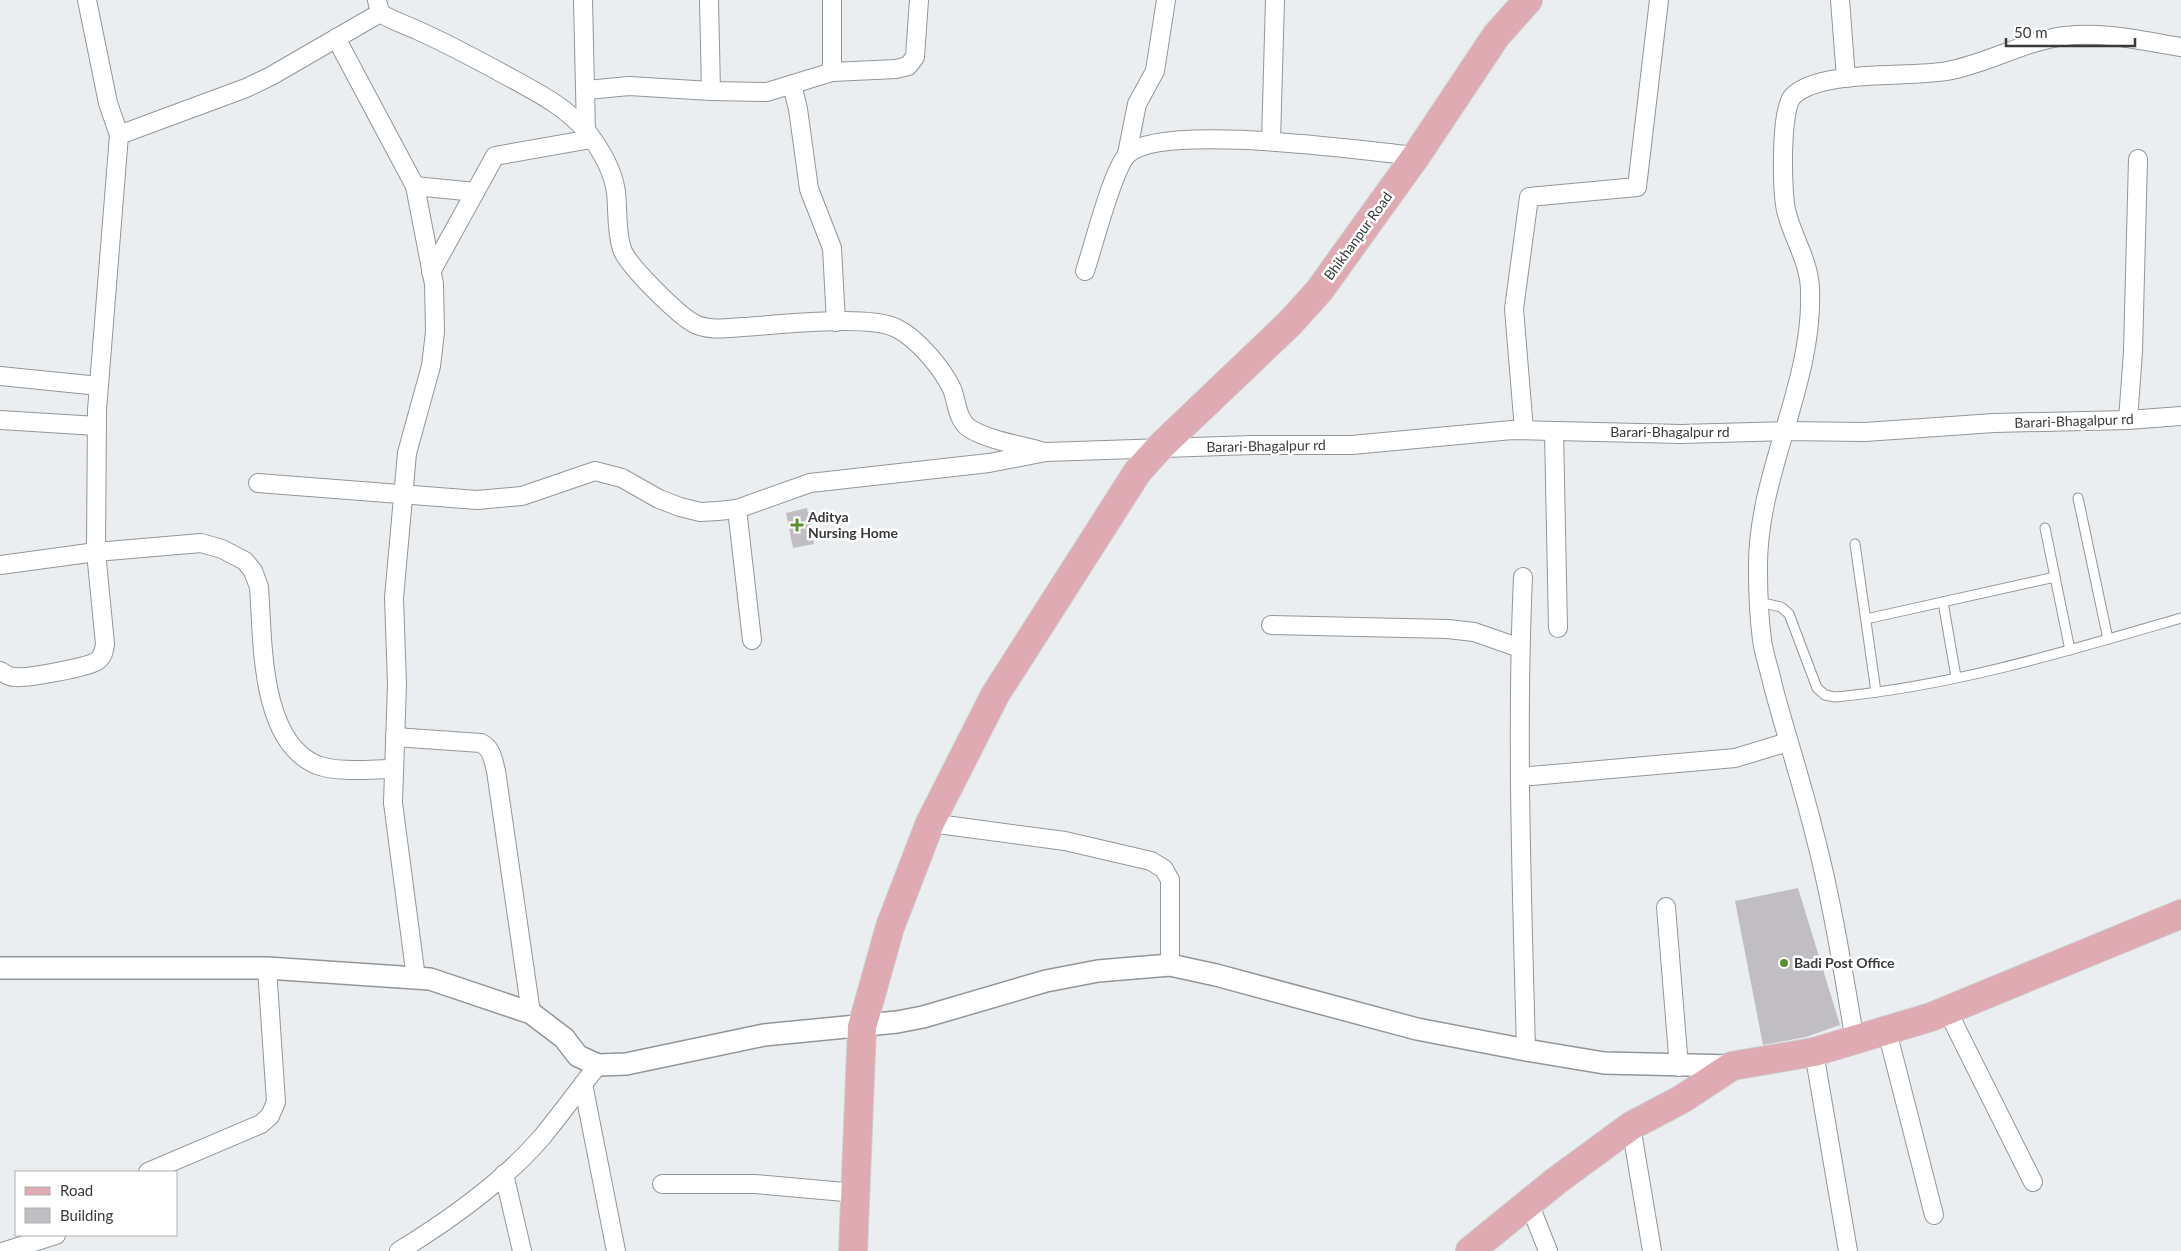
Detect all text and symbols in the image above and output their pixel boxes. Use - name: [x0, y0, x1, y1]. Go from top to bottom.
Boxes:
- scale bar: [2006, 15, 2135, 47]
- text: 50 m: [2014, 23, 2048, 41]
- street label: Bhikhanpur Road: [1320, 188, 1395, 283]
- street label: Barari-Bhagalpur rd: [2014, 410, 2134, 431]
- street label: Barari-Bhagalpur rd: [1610, 423, 1730, 440]
- street label: Barari-Bhagalpur rd: [1206, 436, 1326, 455]
- place label: Aditya Nursing Home: [807, 508, 898, 541]
- marker: Aditya Nursing Home: [790, 518, 804, 532]
- place label: Badi Post Office: [1794, 954, 1895, 971]
- marker: Badi Post Office: [1778, 957, 1790, 969]
- legend: [15, 1171, 178, 1236]
- text: Road: [60, 1181, 93, 1199]
- text: Building: [60, 1206, 113, 1224]

